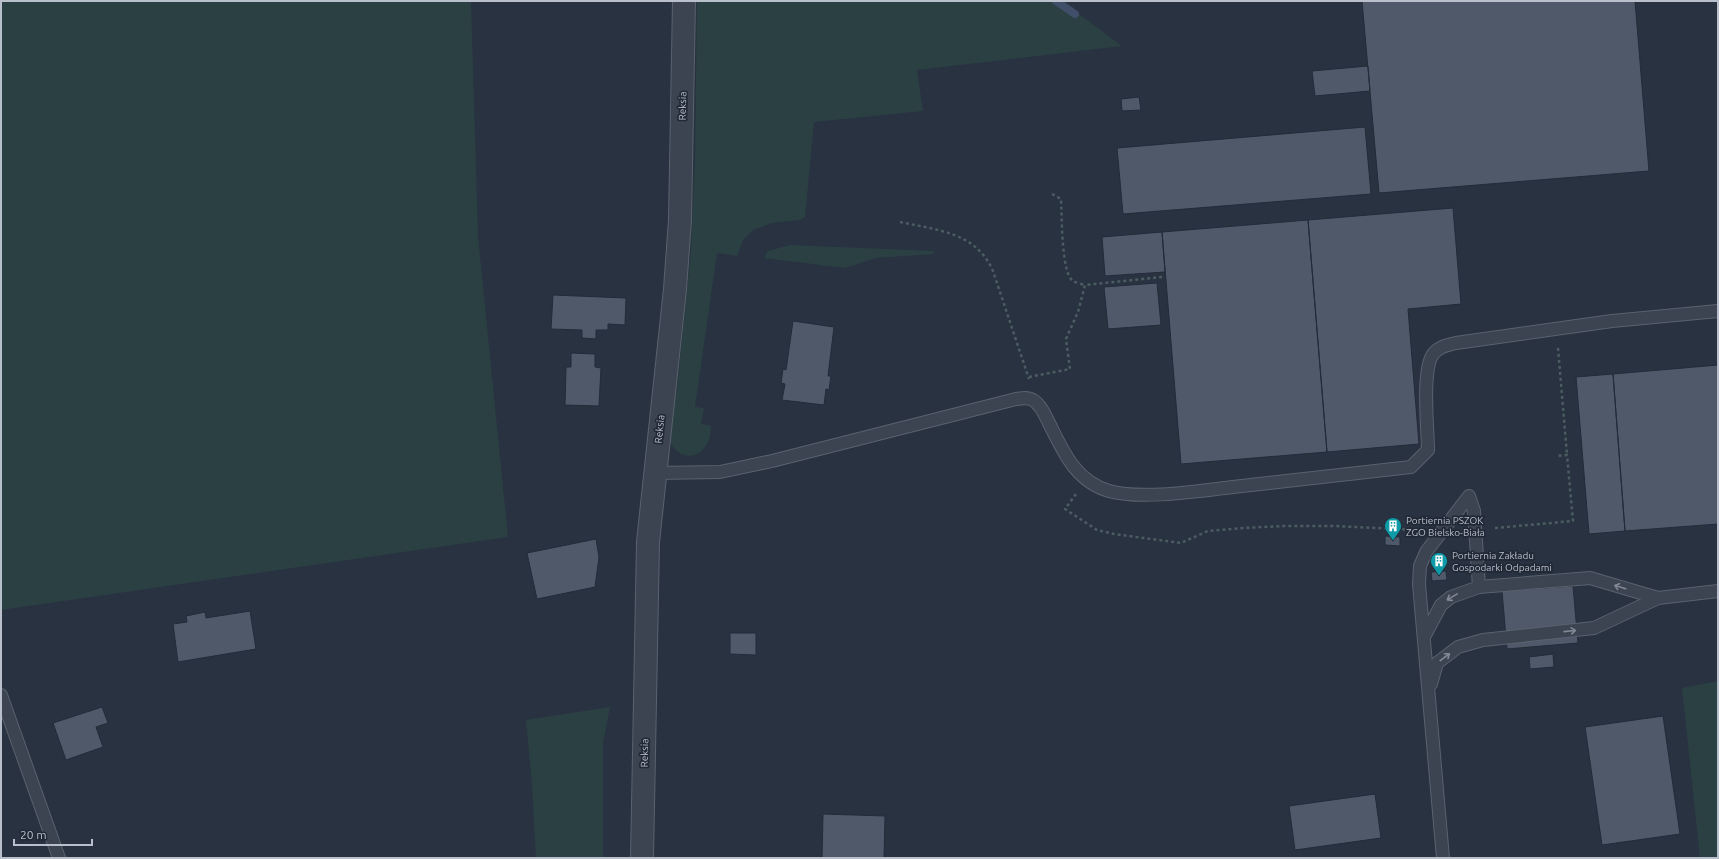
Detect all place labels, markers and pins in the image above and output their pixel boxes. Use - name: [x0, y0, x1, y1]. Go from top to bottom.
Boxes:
- place label: Portiernia PSZOK ZGO Bielsko-Biała: [1406, 515, 1485, 538]
- building icon: Portiernia PSZOK ZGO Bielsko-Biała: [1383, 516, 1403, 541]
- place label: Portiernia Zakładu Gospodarki Odpadami: [1452, 550, 1552, 573]
- building icon: Portiernia Zakładu Gospodarki Odpadami: [1429, 551, 1449, 576]

